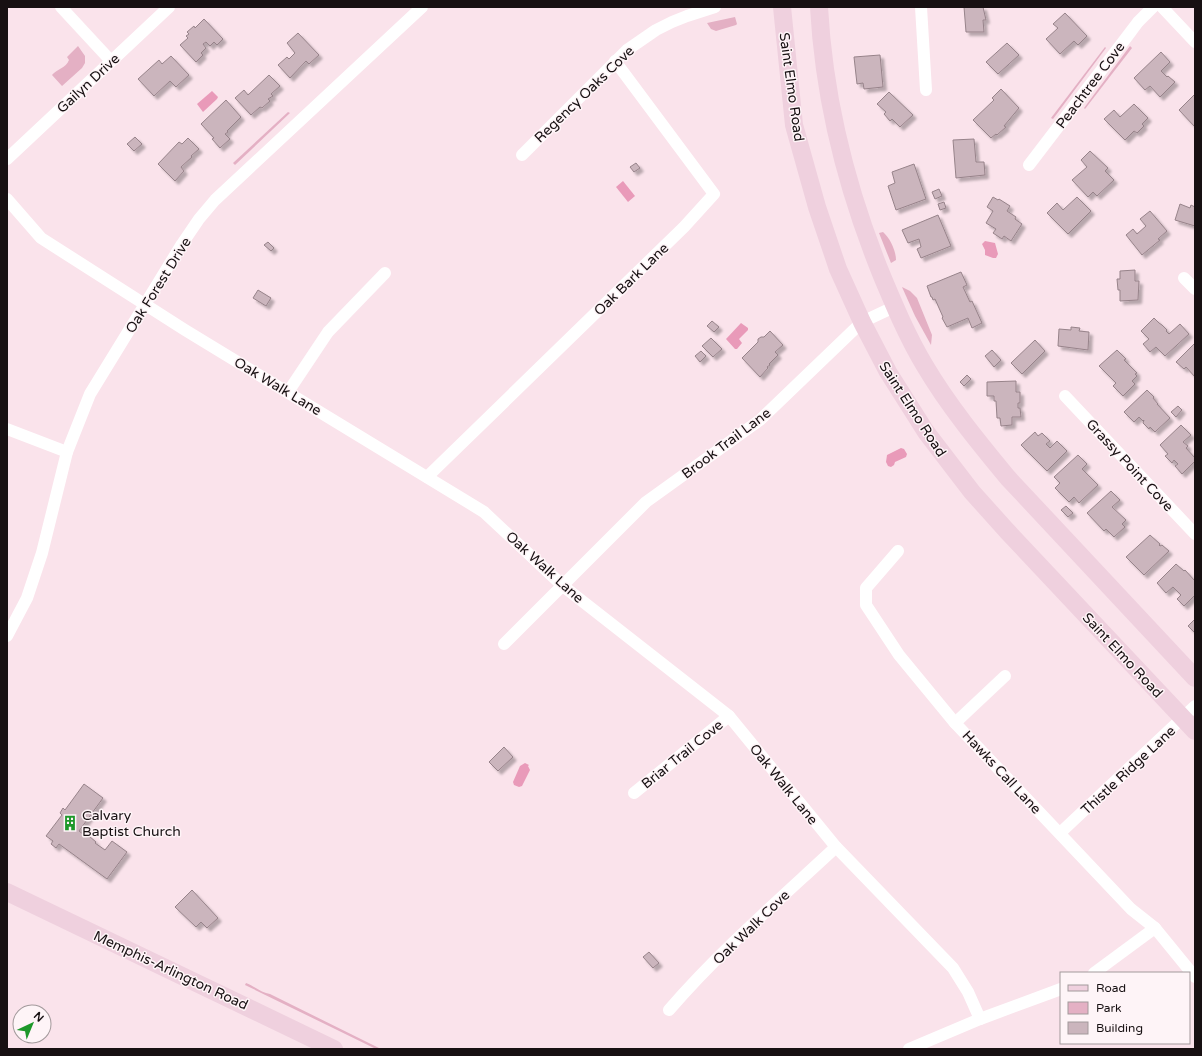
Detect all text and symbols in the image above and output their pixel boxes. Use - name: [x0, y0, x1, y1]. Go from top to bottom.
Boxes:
- street label: Saint Elmo Road: [775, 31, 808, 143]
- street label: Peachtree Cove: [1052, 39, 1129, 132]
- street label: Regency Oaks Cove: [531, 42, 638, 146]
- street label: Gailyn Drive: [53, 50, 123, 117]
- street label: Oak Forest Drive: [122, 234, 195, 336]
- street label: Oak Bark Lane: [591, 240, 672, 319]
- street label: Oak Walk Lane: [231, 354, 325, 419]
- street label: Saint Elmo Road: [876, 359, 950, 460]
- street label: Brook Trail Lane: [678, 404, 774, 482]
- street label: Grassy Point Cove: [1082, 416, 1177, 515]
- street label: Oak Walk Lane: [502, 528, 587, 607]
- street label: Saint Elmo Road: [1079, 609, 1166, 701]
- street label: Briar Trail Cove: [638, 716, 727, 792]
- street label: Thistle Ridge Lane: [1078, 722, 1179, 818]
- street label: Hawks Call Lane: [959, 727, 1045, 818]
- street label: Oak Walk Lane: [746, 741, 821, 828]
- place label: Calvary Baptist Church: [82, 807, 181, 840]
- building icon: Calvary Baptist Church: [61, 814, 79, 832]
- street label: Oak Walk Cove: [710, 887, 793, 968]
- street label: Memphis-Arlington Road: [91, 927, 251, 1014]
- legend: [1060, 972, 1190, 1044]
- text: Road: [1096, 981, 1126, 995]
- text: Park: [1096, 1001, 1122, 1015]
- north arrow: [12, 1004, 52, 1044]
- text: N: [31, 1009, 46, 1025]
- text: Building: [1096, 1021, 1143, 1035]

